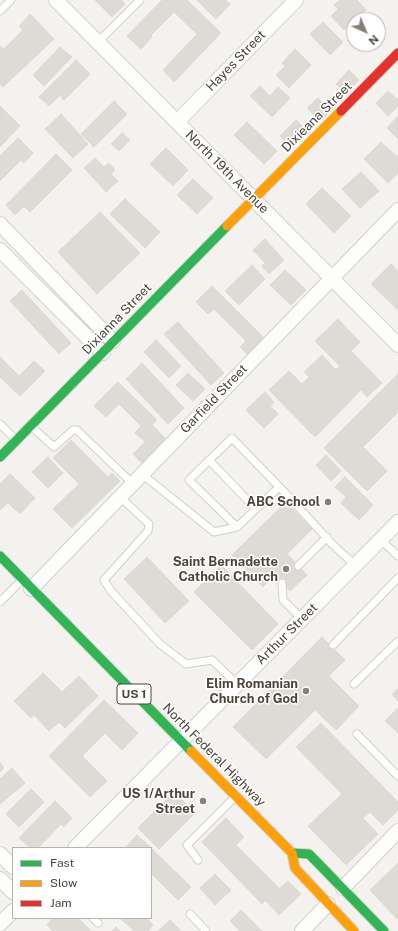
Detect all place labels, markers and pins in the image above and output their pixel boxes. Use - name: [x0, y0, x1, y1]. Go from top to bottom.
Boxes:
- place label: ABC School: [246, 494, 320, 510]
- marker: ABC School: [323, 497, 333, 507]
- place label: Saint Bernadette Catholic Church: [173, 554, 278, 585]
- marker: Saint Bernadette Catholic Church: [281, 564, 291, 574]
- place label: Elim Romanian Church of God: [206, 676, 298, 707]
- marker: Elim Romanian Church of God: [301, 686, 311, 696]
- place label: US 1/Arthur Street: [122, 786, 195, 817]
- marker: US 1/Arthur Street: [198, 796, 208, 806]

